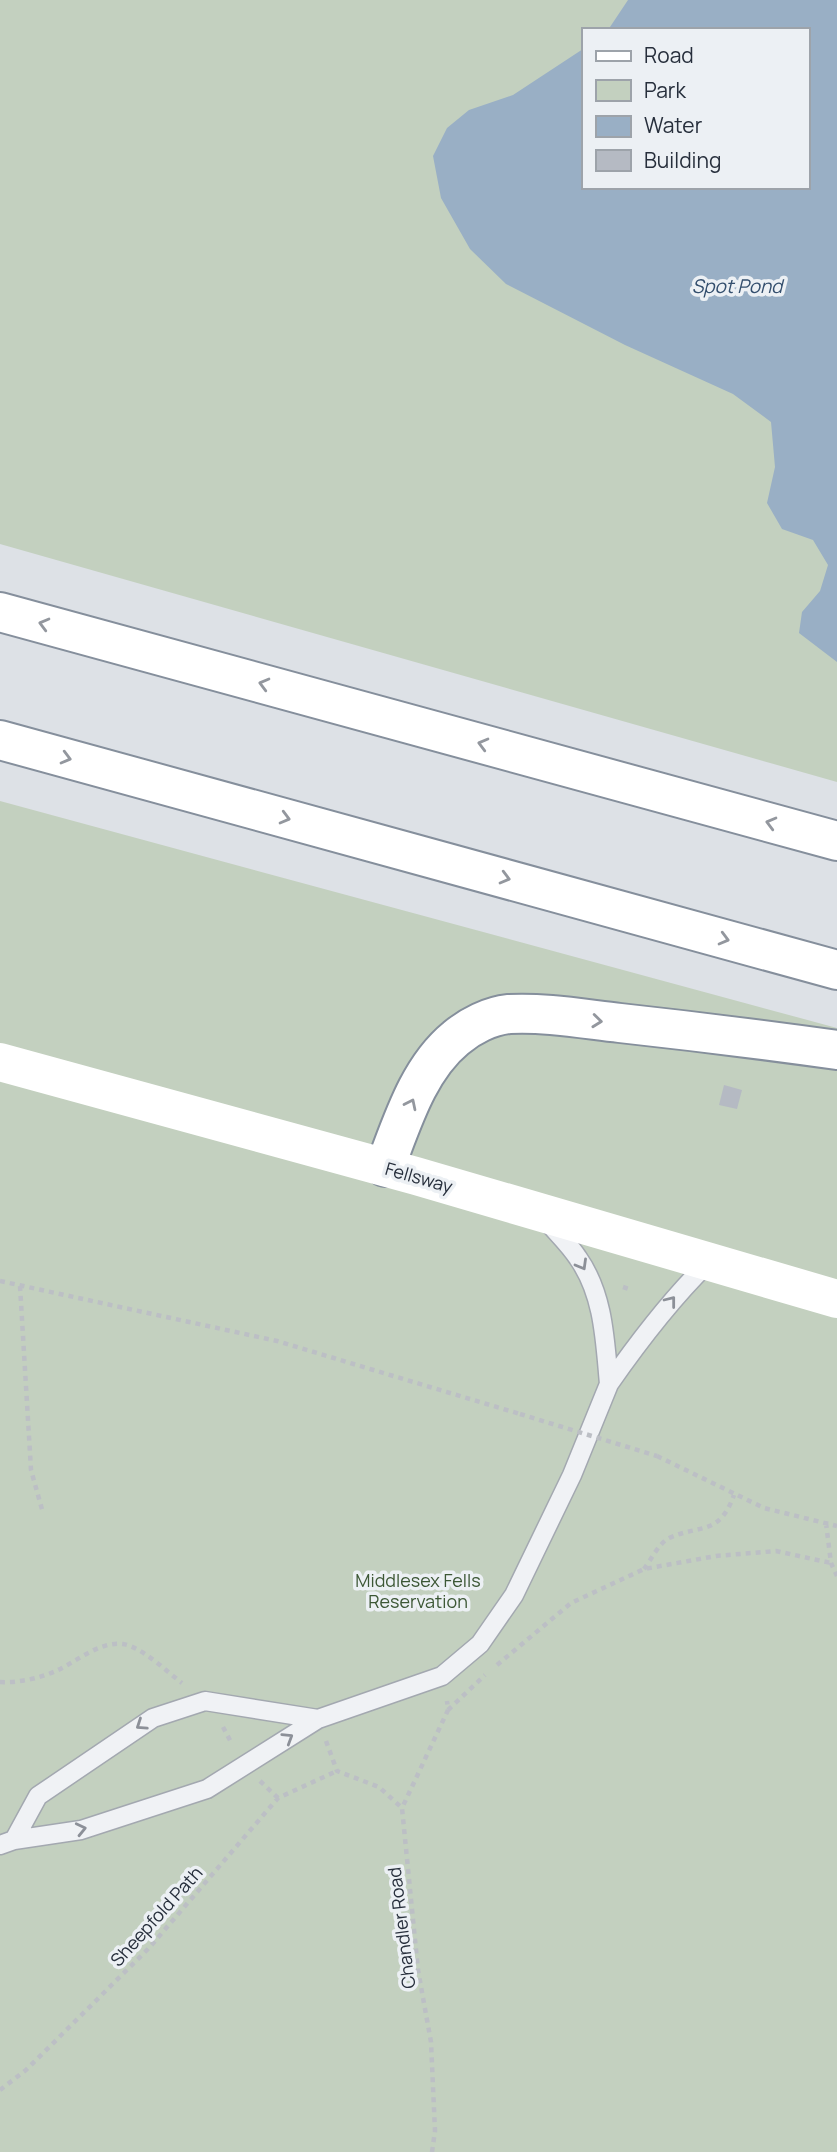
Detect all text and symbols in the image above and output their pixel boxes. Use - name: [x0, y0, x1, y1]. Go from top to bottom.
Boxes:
- legend: [582, 28, 809, 189]
- text: Road: [644, 41, 694, 69]
- text: Park: [644, 76, 686, 104]
- text: Water: [644, 111, 703, 139]
- text: Building: [644, 146, 721, 174]
- water label: Spot Pond: [692, 273, 785, 299]
- one-way arrow: [38, 618, 50, 632]
- one-way arrow: [258, 678, 270, 692]
- one-way arrow: [477, 738, 489, 752]
- one-way arrow: [60, 750, 72, 764]
- one-way arrow: [279, 810, 291, 824]
- one-way arrow: [765, 817, 777, 831]
- one-way arrow: [498, 870, 510, 885]
- one-way arrow: [718, 930, 730, 945]
- one-way arrow: [591, 1013, 602, 1028]
- one-way arrow: [402, 1099, 416, 1111]
- street label: Fellsway: [383, 1156, 456, 1198]
- one-way arrow: [574, 1258, 587, 1271]
- one-way arrow: [662, 1296, 675, 1309]
- park label: Middlesex Fells Reservation: [355, 1568, 481, 1613]
- one-way arrow: [136, 1717, 149, 1730]
- one-way arrow: [280, 1734, 293, 1747]
- one-way arrow: [75, 1823, 87, 1837]
- street label: Sheepfold Path: [105, 1861, 207, 1971]
- street label: Chandler Road: [382, 1866, 420, 1990]

